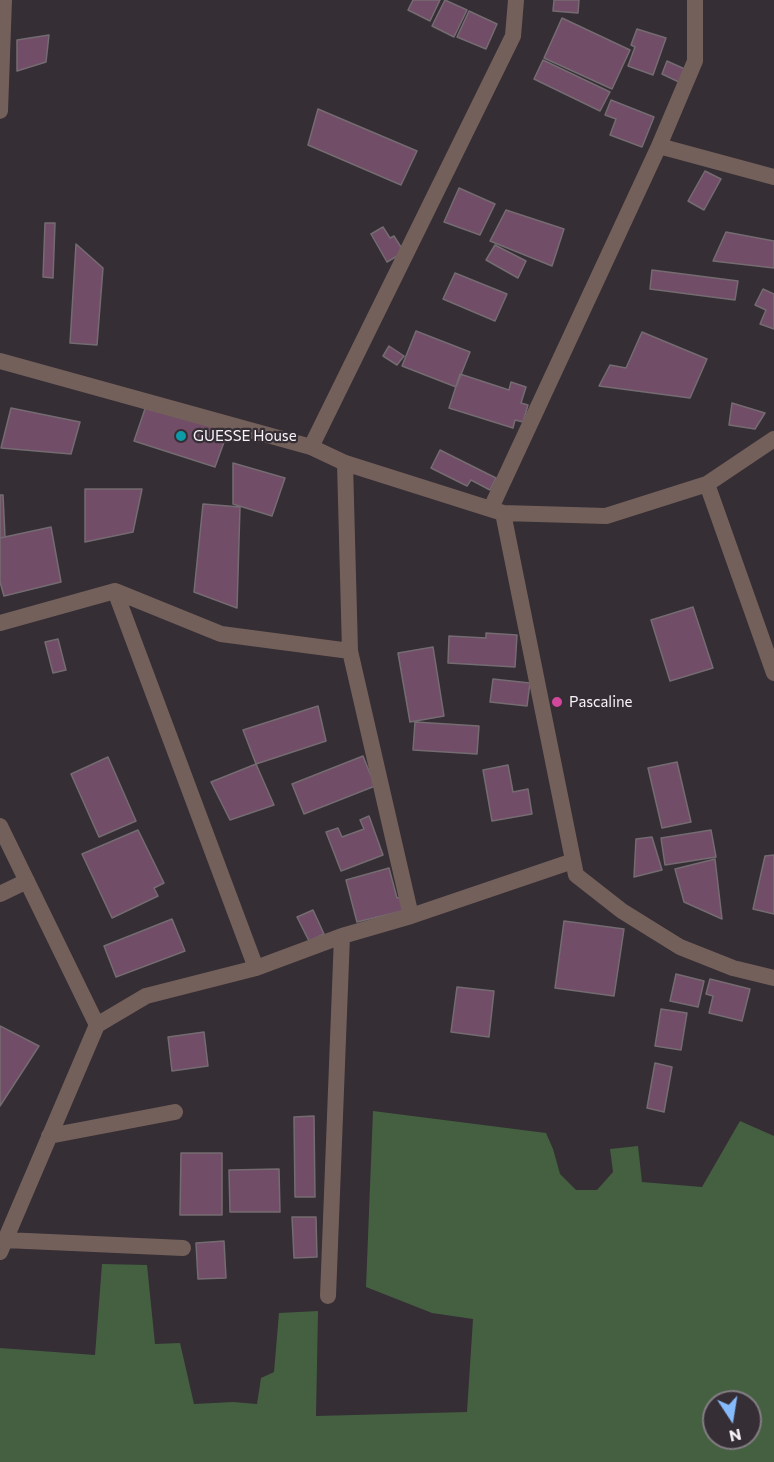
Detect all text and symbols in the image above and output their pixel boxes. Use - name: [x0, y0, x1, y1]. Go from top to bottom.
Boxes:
- place label: GUESSE House: [193, 427, 297, 445]
- marker: GUESSE House: [174, 429, 188, 443]
- place label: Pascaline: [569, 693, 633, 711]
- marker: Pascaline: [550, 695, 564, 709]
- north arrow: [702, 1390, 762, 1450]
- text: N: [728, 1426, 743, 1447]

